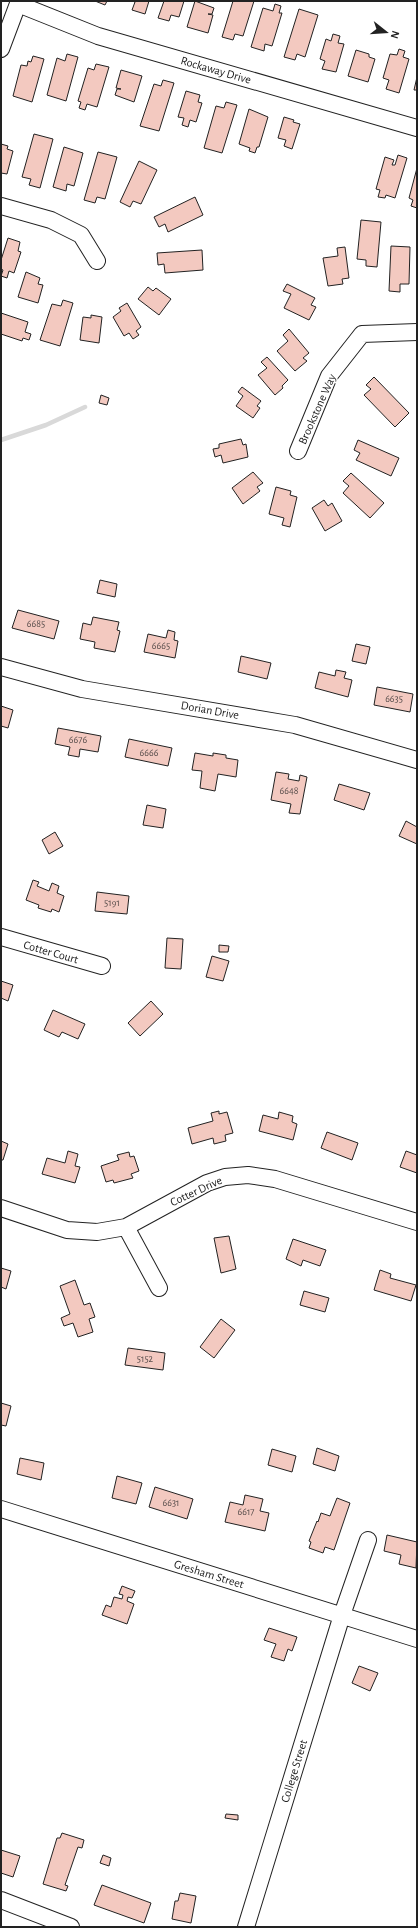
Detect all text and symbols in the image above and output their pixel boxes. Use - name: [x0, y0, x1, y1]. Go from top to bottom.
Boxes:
- north arrow: [366, 12, 406, 52]
- text: N: [389, 30, 401, 40]
- street label: Rockaway Drive: [179, 54, 253, 87]
- street label: Brookstone Way: [296, 372, 339, 446]
- house number: 6685: [27, 619, 45, 629]
- house number: 6665: [152, 641, 170, 651]
- house number: 6635: [385, 694, 403, 704]
- street label: Dorian Drive: [180, 699, 240, 721]
- house number: 6676: [69, 735, 87, 745]
- house number: 6666: [140, 748, 159, 758]
- house number: 6648: [280, 786, 299, 796]
- house number: 5191: [104, 898, 120, 908]
- street label: Cotter Court: [22, 938, 80, 966]
- street label: Cotter Drive: [168, 1174, 224, 1208]
- house number: 5152: [137, 1354, 154, 1364]
- house number: 6631: [163, 1498, 179, 1508]
- house number: 6617: [237, 1507, 255, 1517]
- street label: Gresham Street: [173, 1558, 245, 1590]
- street label: College Street: [279, 1738, 309, 1804]

